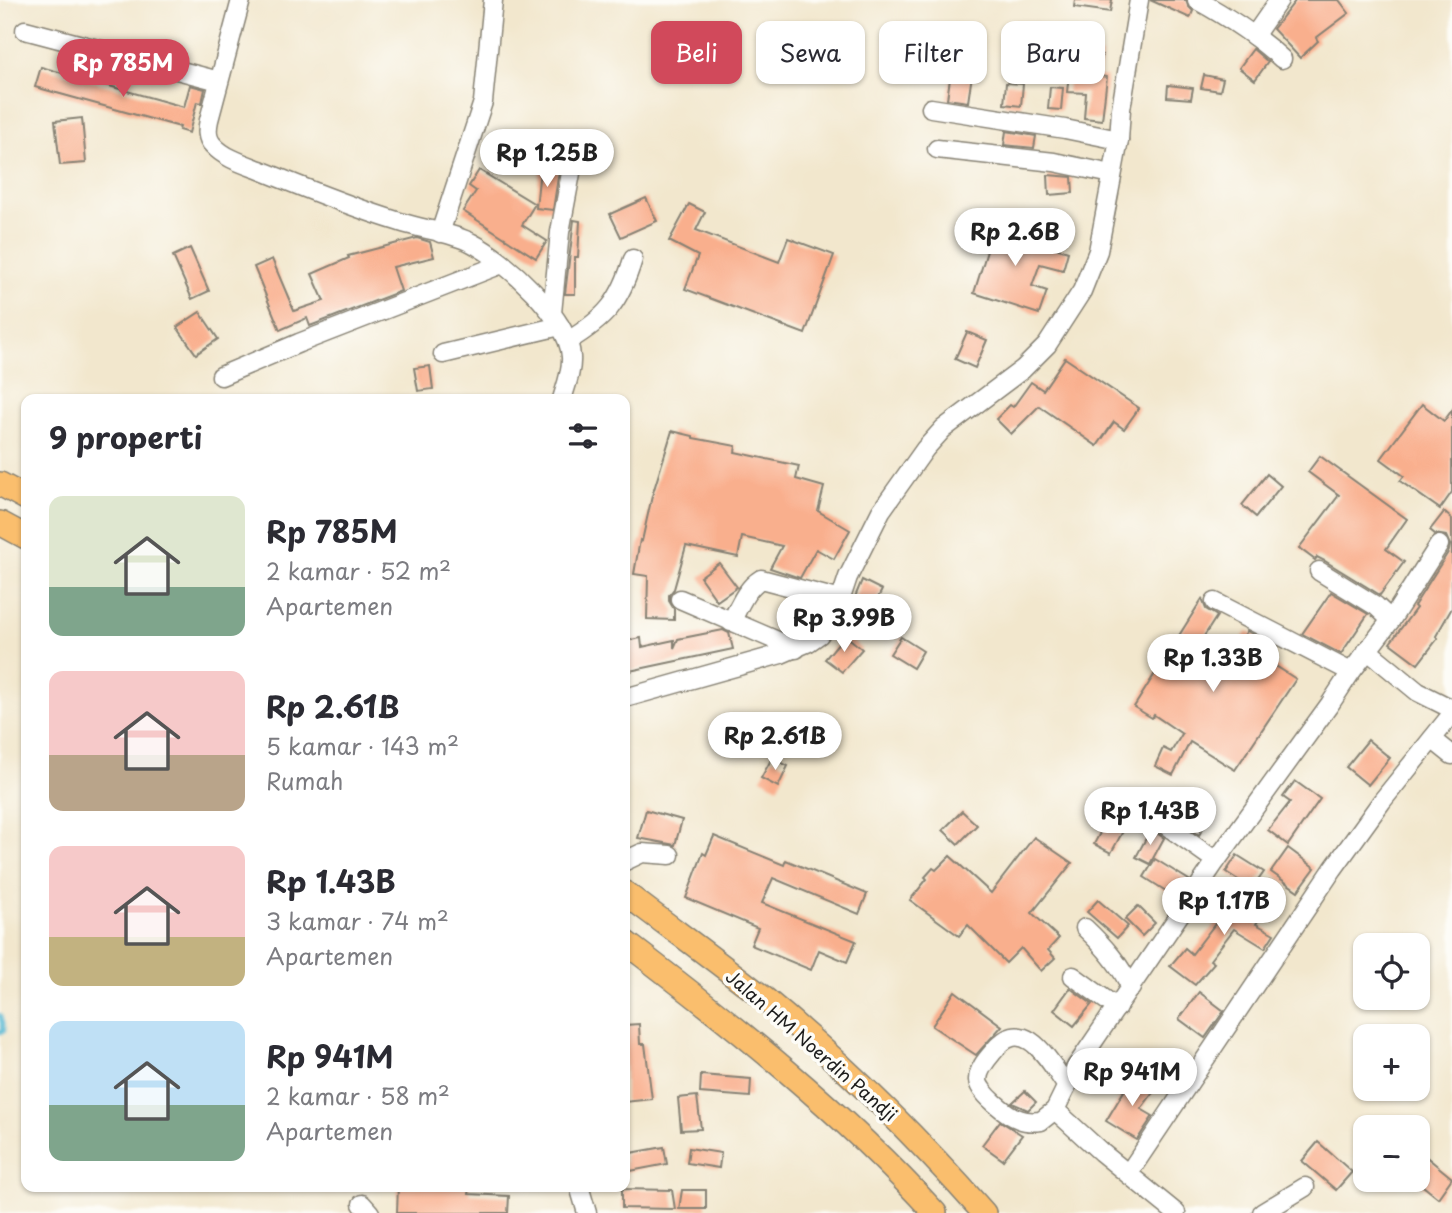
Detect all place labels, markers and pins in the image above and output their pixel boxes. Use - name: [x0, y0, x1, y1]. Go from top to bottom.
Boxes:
- pin: Rp 785M: [58, 40, 188, 99]
- pin: Rp 1.25B: [475, 130, 619, 189]
- pin: Rp 2.6B: [950, 208, 1080, 268]
- pin: Rp 3.99B: [772, 594, 916, 654]
- pin: Rp 1.33B: [1141, 634, 1285, 694]
- pin: Rp 2.61B: [703, 712, 847, 772]
- pin: Rp 1.43B: [1078, 788, 1222, 847]
- pin: Rp 1.17B: [1152, 878, 1296, 937]
- pin: Rp 941M: [1067, 1048, 1197, 1108]

